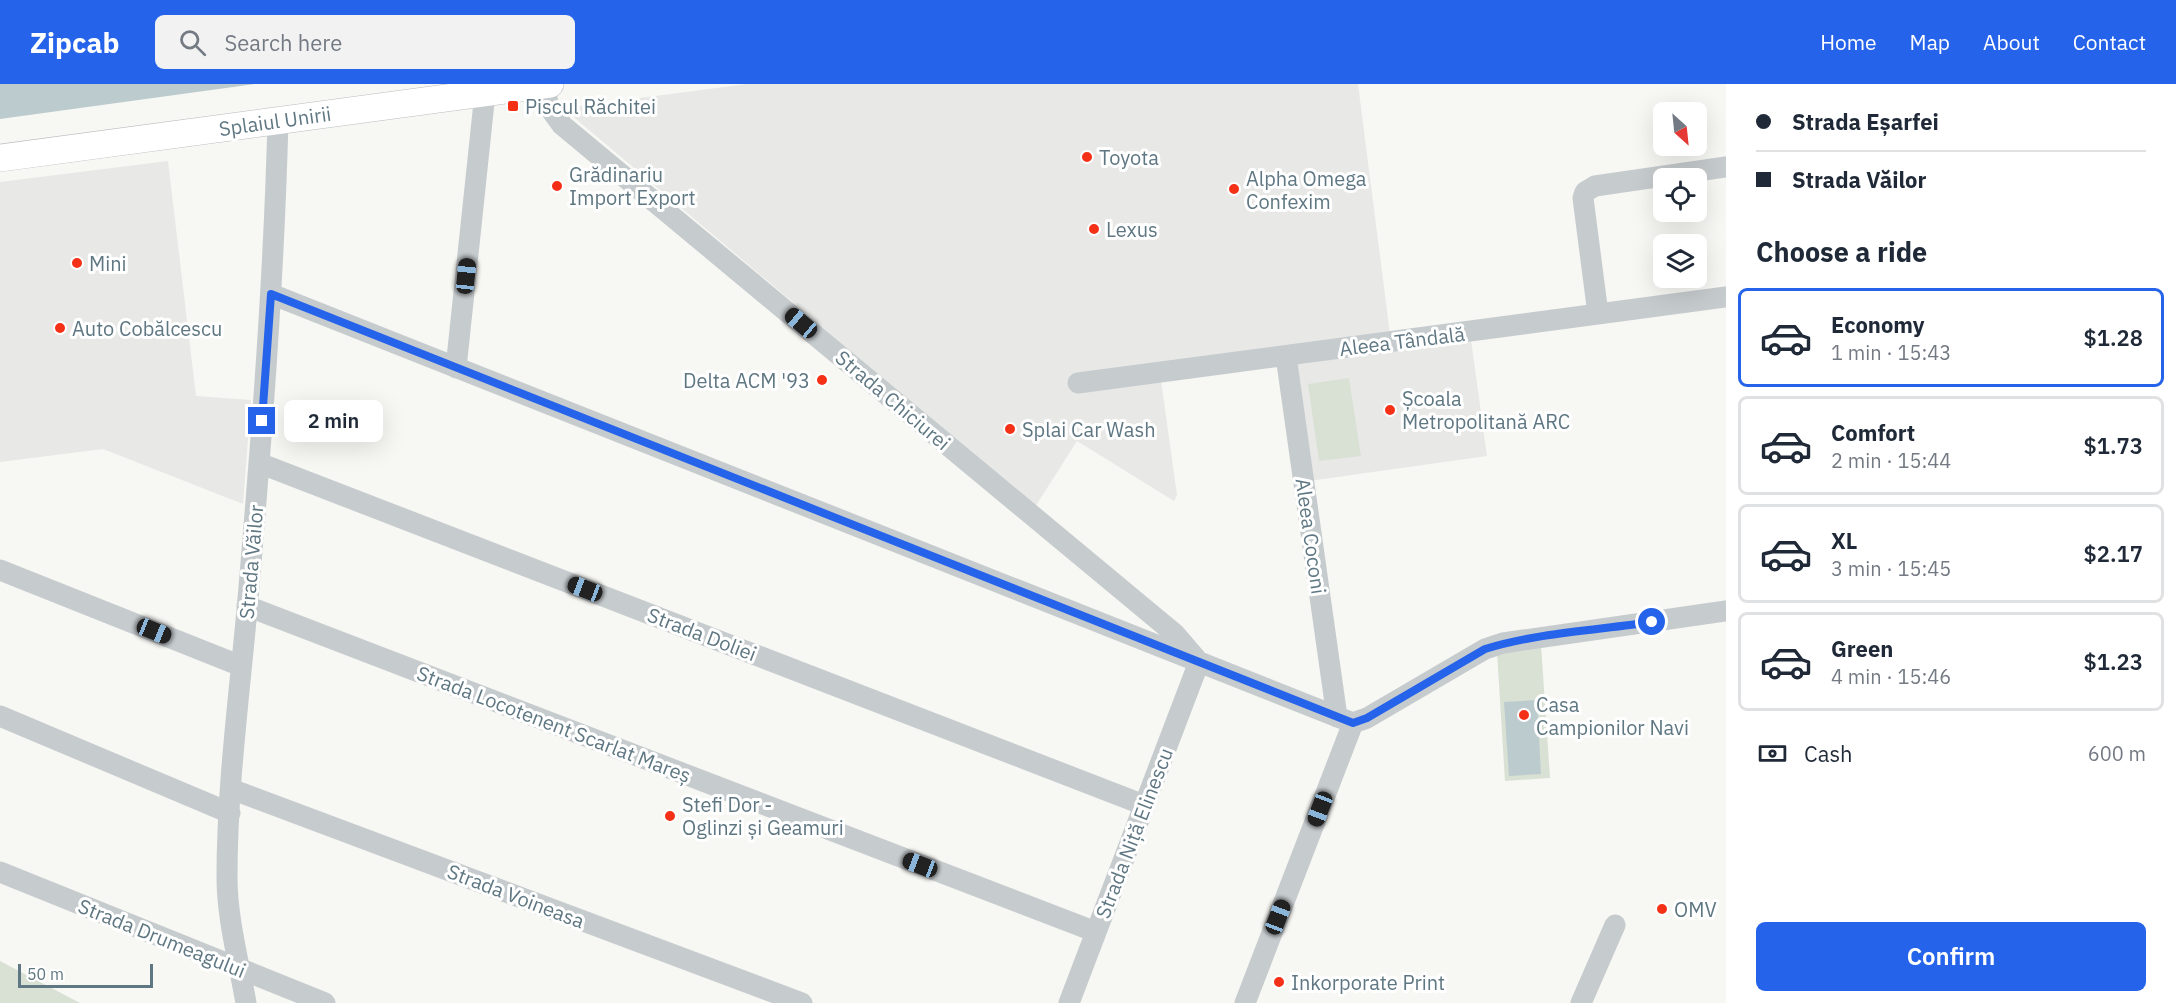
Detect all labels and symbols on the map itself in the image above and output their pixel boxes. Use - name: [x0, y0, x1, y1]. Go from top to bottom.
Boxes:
- place label: Piscul Răchitei: [525, 93, 656, 120]
- marker: Piscul Răchitei: [506, 99, 520, 113]
- street label: Splaiul Unirii: [217, 100, 333, 142]
- north arrow: [1653, 102, 1707, 156]
- place label: Toyota: [1099, 144, 1159, 171]
- marker: Toyota: [1080, 150, 1094, 164]
- place label: Grădinariu Import Export: [569, 161, 695, 211]
- place label: Alpha Omega Confexim: [1246, 165, 1367, 215]
- marker: Grădinariu Import Export: [550, 179, 564, 193]
- marker: Alpha Omega Confexim: [1227, 182, 1241, 196]
- place label: Lexus: [1106, 216, 1158, 243]
- marker: Lexus: [1087, 222, 1101, 236]
- place label: Mini: [89, 250, 127, 277]
- marker: Mini: [70, 256, 84, 270]
- car: [455, 257, 477, 295]
- car: [781, 305, 821, 341]
- place label: Auto Cobălcescu: [72, 315, 222, 342]
- street label: Aleea Tândală: [1338, 320, 1467, 362]
- marker: Auto Cobălcescu: [53, 321, 67, 335]
- street label: Strada Chiciurei: [830, 344, 956, 456]
- place label: Delta ACM '93: [683, 367, 810, 394]
- marker: Delta ACM '93: [815, 373, 829, 387]
- place label: Școala Metropolitană ARC: [1402, 385, 1570, 435]
- callout: 2 min: [283, 400, 382, 442]
- marker: Școala Metropolitană ARC: [1383, 403, 1397, 417]
- route end: [248, 407, 275, 434]
- place label: Splai Car Wash: [1022, 416, 1156, 443]
- marker: Splai Car Wash: [1003, 422, 1017, 436]
- street label: Aleea Coconi: [1290, 476, 1332, 596]
- street label: Strada Văilor: [233, 504, 269, 620]
- car: [565, 574, 605, 604]
- street label: Strada Doliei: [644, 601, 760, 667]
- route start: [1638, 608, 1665, 635]
- car: [134, 616, 174, 646]
- street label: Strada Locotenent Scarlat Mareș: [413, 659, 695, 789]
- place label: Casa Campionilor Navi: [1536, 691, 1689, 741]
- marker: Casa Campionilor Navi: [1517, 708, 1531, 722]
- street label: Strada Niță Elinescu: [1089, 744, 1179, 922]
- car: [1305, 789, 1335, 829]
- place label: Stefi Dor - Oglinzi și Geamuri: [682, 791, 844, 841]
- marker: Stefi Dor - Oglinzi și Geamuri: [663, 809, 677, 823]
- car: [900, 850, 940, 880]
- street label: Strada Voineasa: [444, 857, 589, 935]
- street label: Strada Drumeagului: [74, 892, 250, 984]
- place label: OMV: [1674, 896, 1717, 923]
- car: [1263, 897, 1293, 937]
- marker: OMV: [1655, 902, 1669, 916]
- scale bar: [18, 961, 153, 988]
- place label: Inkorporate Print: [1291, 969, 1445, 996]
- marker: Inkorporate Print: [1272, 975, 1286, 989]

